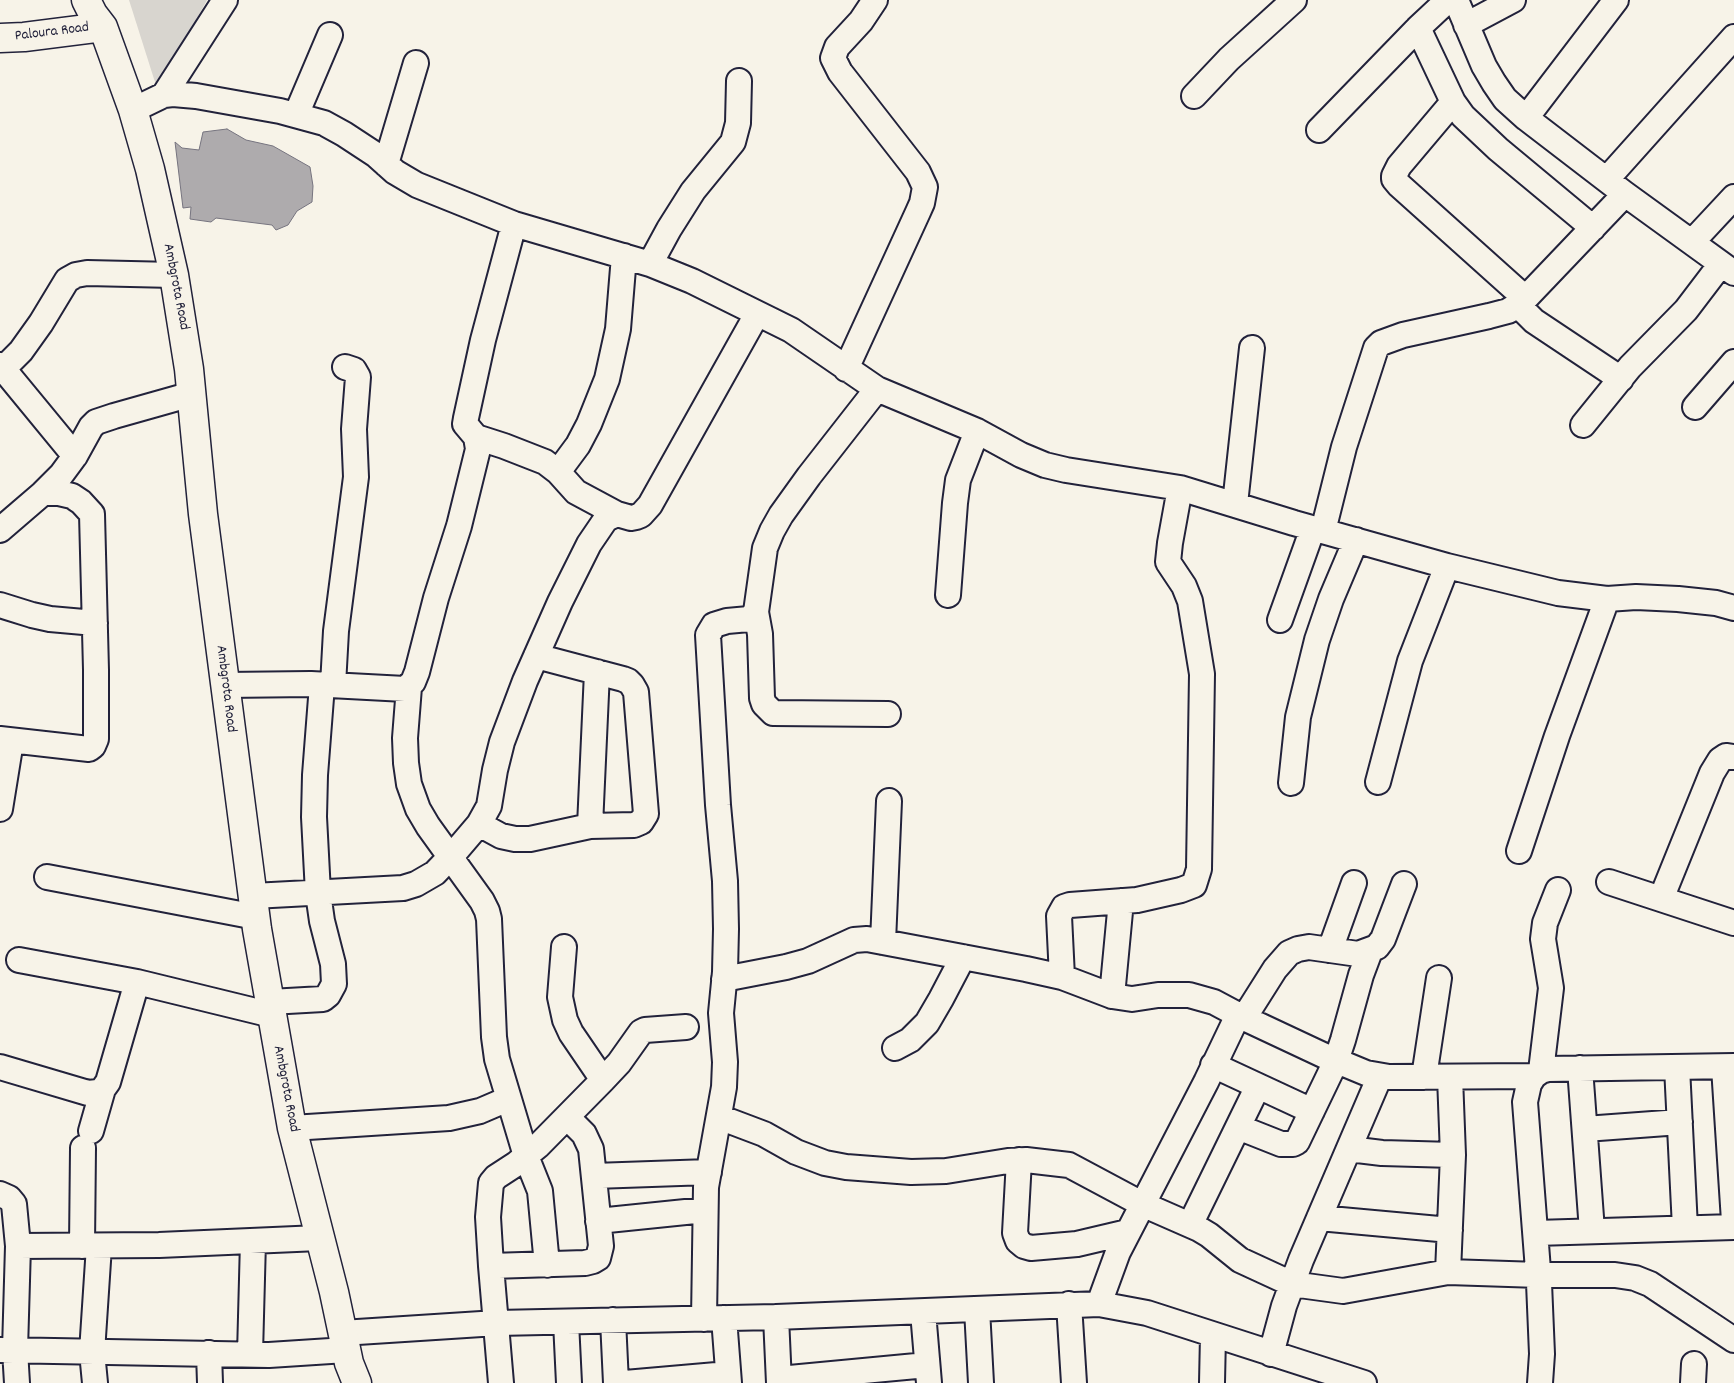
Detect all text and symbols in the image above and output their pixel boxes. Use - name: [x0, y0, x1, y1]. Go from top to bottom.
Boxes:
- street label: Paloura Road: [14, 20, 90, 46]
- street label: Ambgrota Road: [158, 242, 192, 332]
- street label: Ambgrota Road: [211, 644, 239, 734]
- street label: Ambgrota Road: [268, 1044, 302, 1134]

